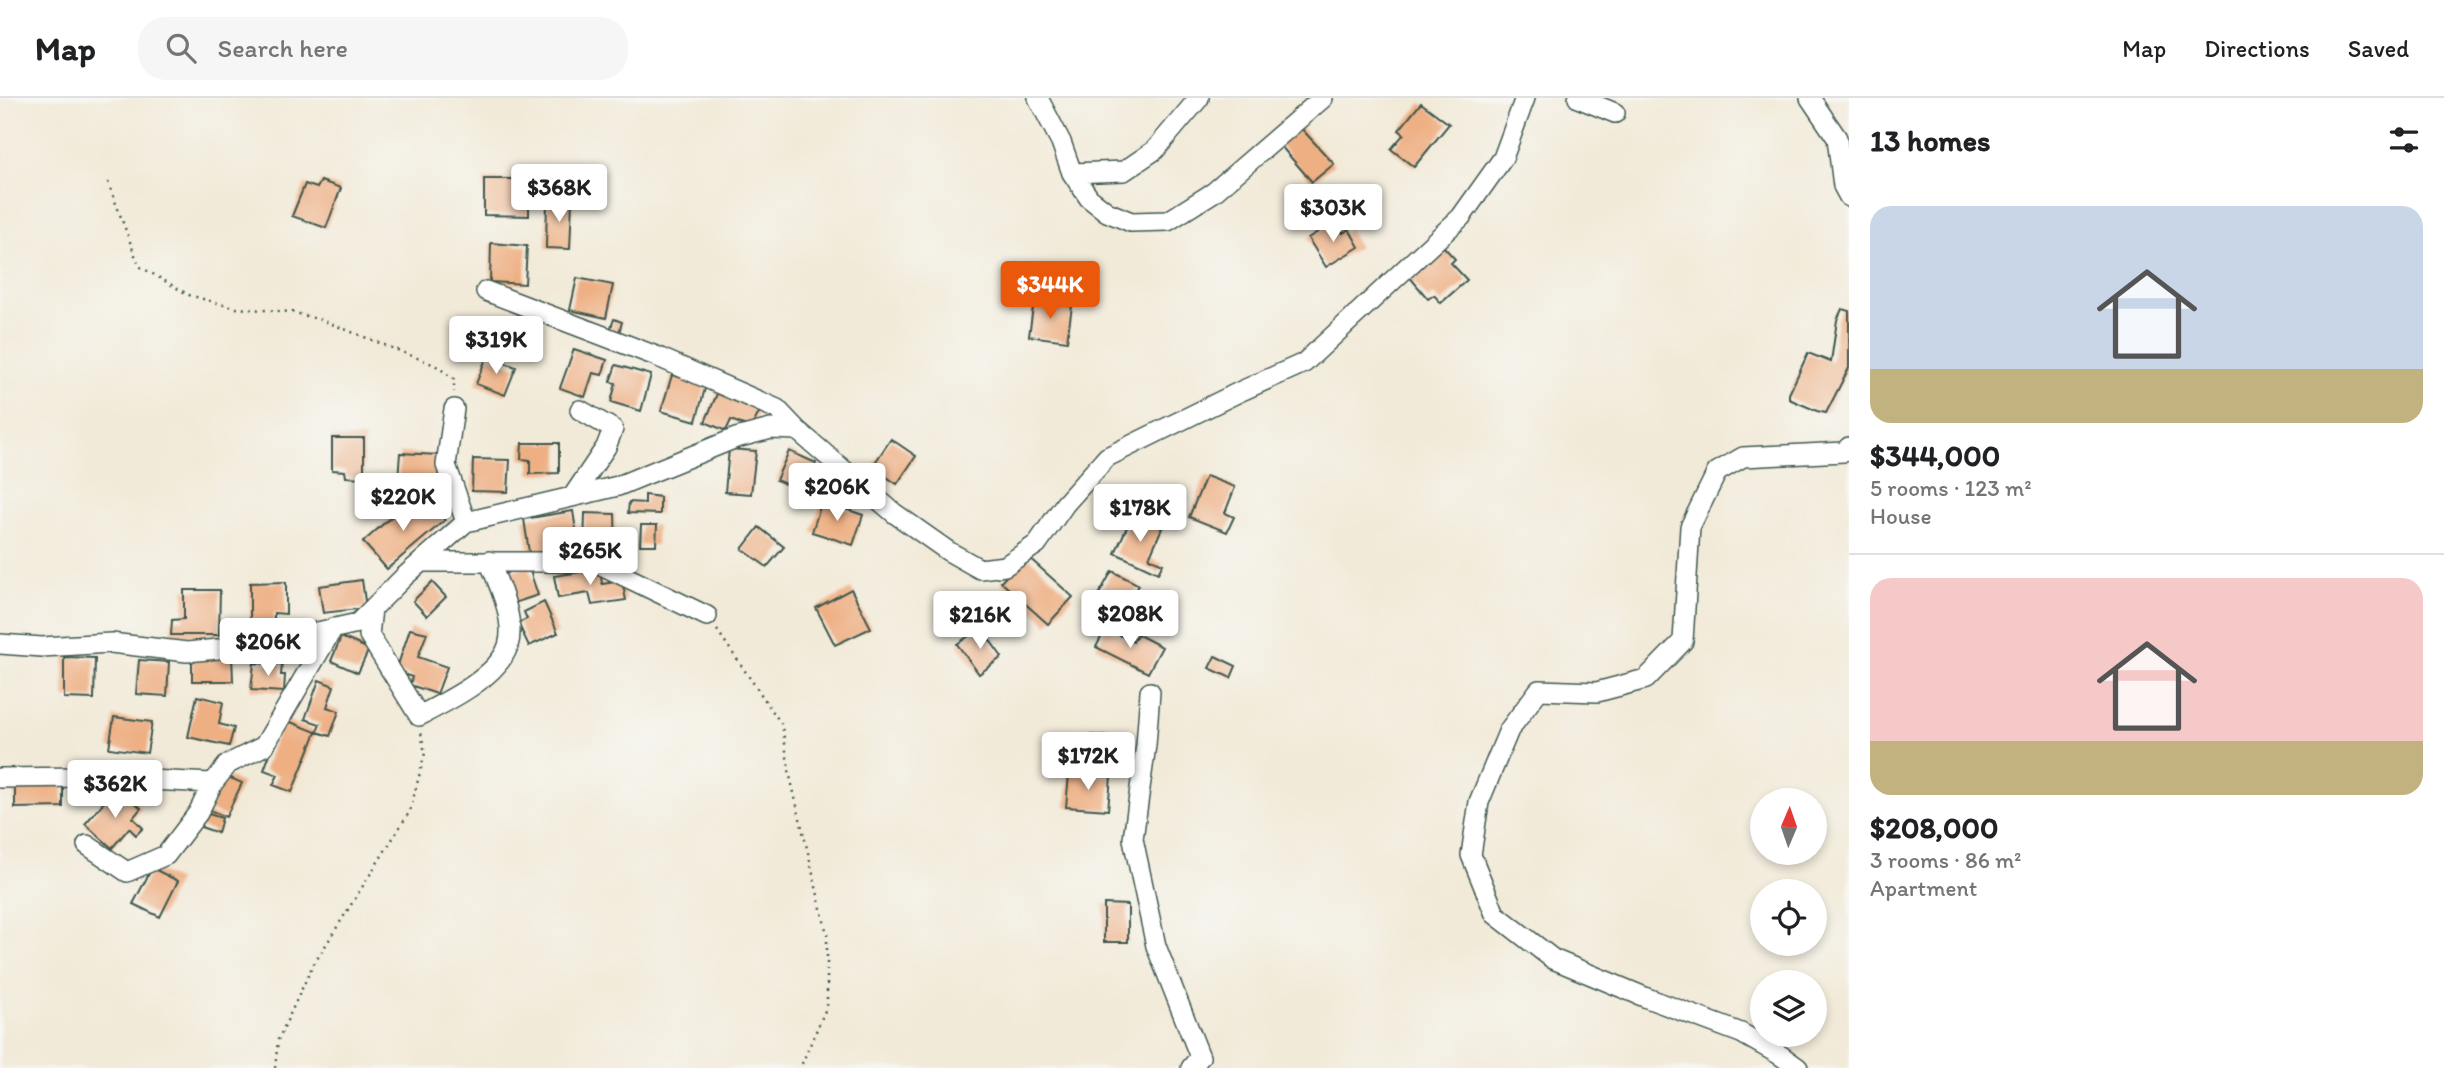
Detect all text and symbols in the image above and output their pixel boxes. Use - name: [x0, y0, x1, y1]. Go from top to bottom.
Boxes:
- search box: [138, 17, 628, 80]
- text: Map: [35, 29, 96, 68]
- icon: search: [162, 29, 200, 67]
- text: Search here: [218, 32, 348, 64]
- text: Map: [2122, 34, 2166, 63]
- text: Directions: [2204, 34, 2310, 63]
- text: Saved: [2348, 34, 2409, 63]
- icon: filters: [2385, 121, 2423, 159]
- text: 13 homes: [1870, 122, 1990, 159]
- pin: $368K: [510, 164, 608, 224]
- text: $368K: [527, 173, 591, 201]
- pin: $303K: [1284, 184, 1382, 244]
- text: $303K: [1300, 193, 1366, 221]
- icon: home: [2084, 251, 2210, 377]
- pin: $344K: [1001, 262, 1099, 321]
- text: $344K: [1017, 270, 1083, 298]
- pin: $319K: [447, 316, 545, 376]
- text: $319K: [465, 325, 527, 353]
- text: $344,000: [1870, 437, 2000, 474]
- pin: $206K: [788, 464, 886, 523]
- text: $206K: [805, 472, 869, 500]
- pin: $220K: [354, 474, 452, 533]
- text: 5 rooms · 123 m²: [1870, 474, 2032, 502]
- text: $220K: [371, 482, 435, 510]
- pin: $178K: [1091, 484, 1189, 544]
- text: $178K: [1109, 493, 1171, 521]
- text: House: [1870, 502, 1932, 530]
- pin: $265K: [541, 528, 639, 587]
- text: $265K: [559, 536, 621, 564]
- pin: $208K: [1081, 590, 1179, 650]
- pin: $216K: [931, 592, 1029, 651]
- text: $208K: [1097, 599, 1163, 627]
- text: $216K: [949, 600, 1011, 628]
- pin: $206K: [219, 618, 317, 678]
- icon: home: [2084, 623, 2210, 749]
- text: $206K: [236, 627, 300, 655]
- pin: $172K: [1039, 732, 1137, 792]
- text: $172K: [1058, 741, 1118, 769]
- pin: $362K: [66, 760, 164, 820]
- text: $362K: [83, 769, 147, 797]
- north arrow: [1750, 788, 1827, 864]
- map controls: [1750, 788, 1827, 1047]
- text: $208,000: [1870, 809, 1998, 846]
- text: 3 rooms · 86 m²: [1870, 846, 2022, 874]
- text: Apartment: [1870, 874, 1977, 902]
- button: locate: [1750, 879, 1827, 956]
- button: layers: [1750, 970, 1827, 1047]

